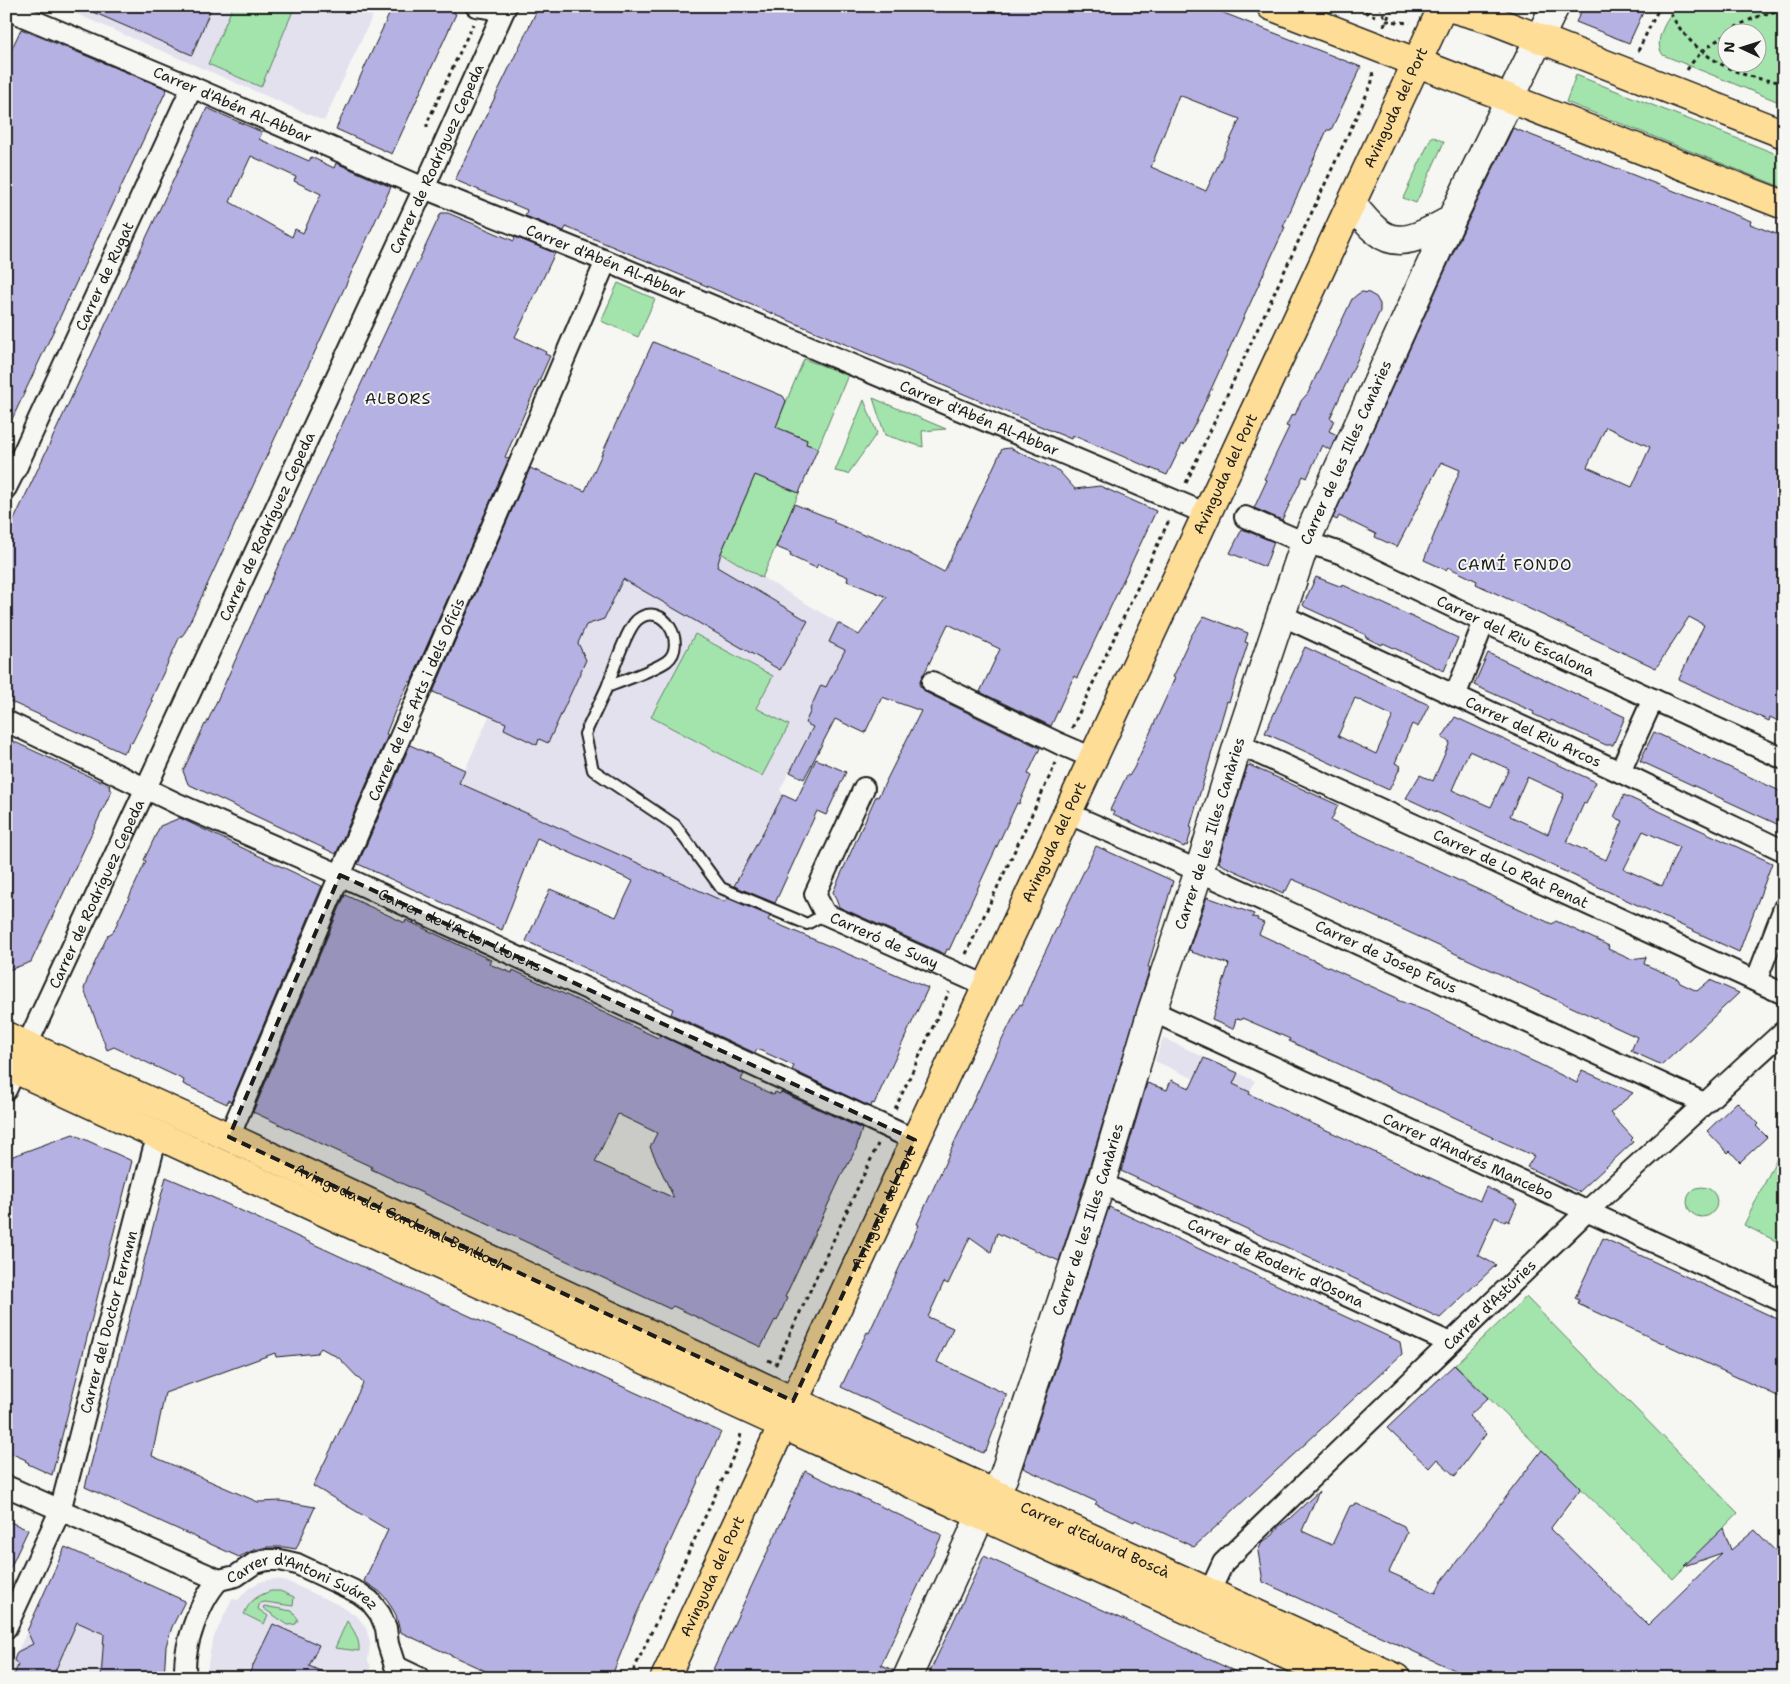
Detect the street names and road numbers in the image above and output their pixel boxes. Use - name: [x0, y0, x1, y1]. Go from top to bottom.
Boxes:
- street label: Avinguda del Port: [1359, 44, 1432, 171]
- street label: Carrer de Rodríguez Cepeda: [385, 60, 489, 257]
- street label: Carrer d'Abén Al-Abbar: [150, 62, 315, 148]
- street label: Carrer de Rugat: [71, 218, 138, 334]
- street label: Carrer d'Abén Al-Abbar: [523, 220, 689, 304]
- street label: Carrer de les Illes Canàries: [1295, 357, 1396, 548]
- street label: Carrer d'Abén Al-Abbar: [897, 376, 1062, 461]
- street label: Avinguda del Port: [1189, 410, 1262, 538]
- street label: Carrer de Rodríguez Cepeda: [215, 428, 320, 624]
- street label: Carrer del Riu Escalona: [1433, 591, 1598, 681]
- street label: Carrer de les Arts i dels Oficis: [363, 595, 470, 804]
- street label: Carrer del Riu Arcos: [1462, 692, 1604, 772]
- street label: Carrer de les Illes Canàries: [1170, 735, 1250, 932]
- street label: Avinguda del Port: [1017, 778, 1091, 906]
- street label: Carrer de Rodríguez Cepeda: [44, 796, 150, 992]
- street label: Carrer de Lo Rat Penat: [1430, 825, 1592, 913]
- street label: Carrer de l'Actor Llorens: [375, 884, 545, 977]
- street label: Carreró de Suay: [827, 907, 942, 974]
- street label: Carrer de Josep Faus: [1312, 916, 1460, 998]
- street label: Carrer d'Andrés Mancebo: [1380, 1109, 1557, 1204]
- street label: Carrer de les Illes Canàries: [1048, 1121, 1128, 1318]
- street label: Avinguda del Port: [847, 1145, 920, 1272]
- street label: Avinguda del Cardenal Benlloch: [291, 1159, 510, 1275]
- street label: Carrer de Roderic d'Osona: [1184, 1214, 1368, 1312]
- street label: Carrer del Doctor Ferrann: [76, 1228, 142, 1416]
- street label: Carrer d'Astúries: [1439, 1255, 1541, 1355]
- street label: Carrer d'Eduard Boscà: [1017, 1497, 1174, 1583]
- street label: Avinguda del Port: [676, 1513, 749, 1640]
- street label: Carrer d'Antoni Suárez: [225, 1550, 383, 1614]

